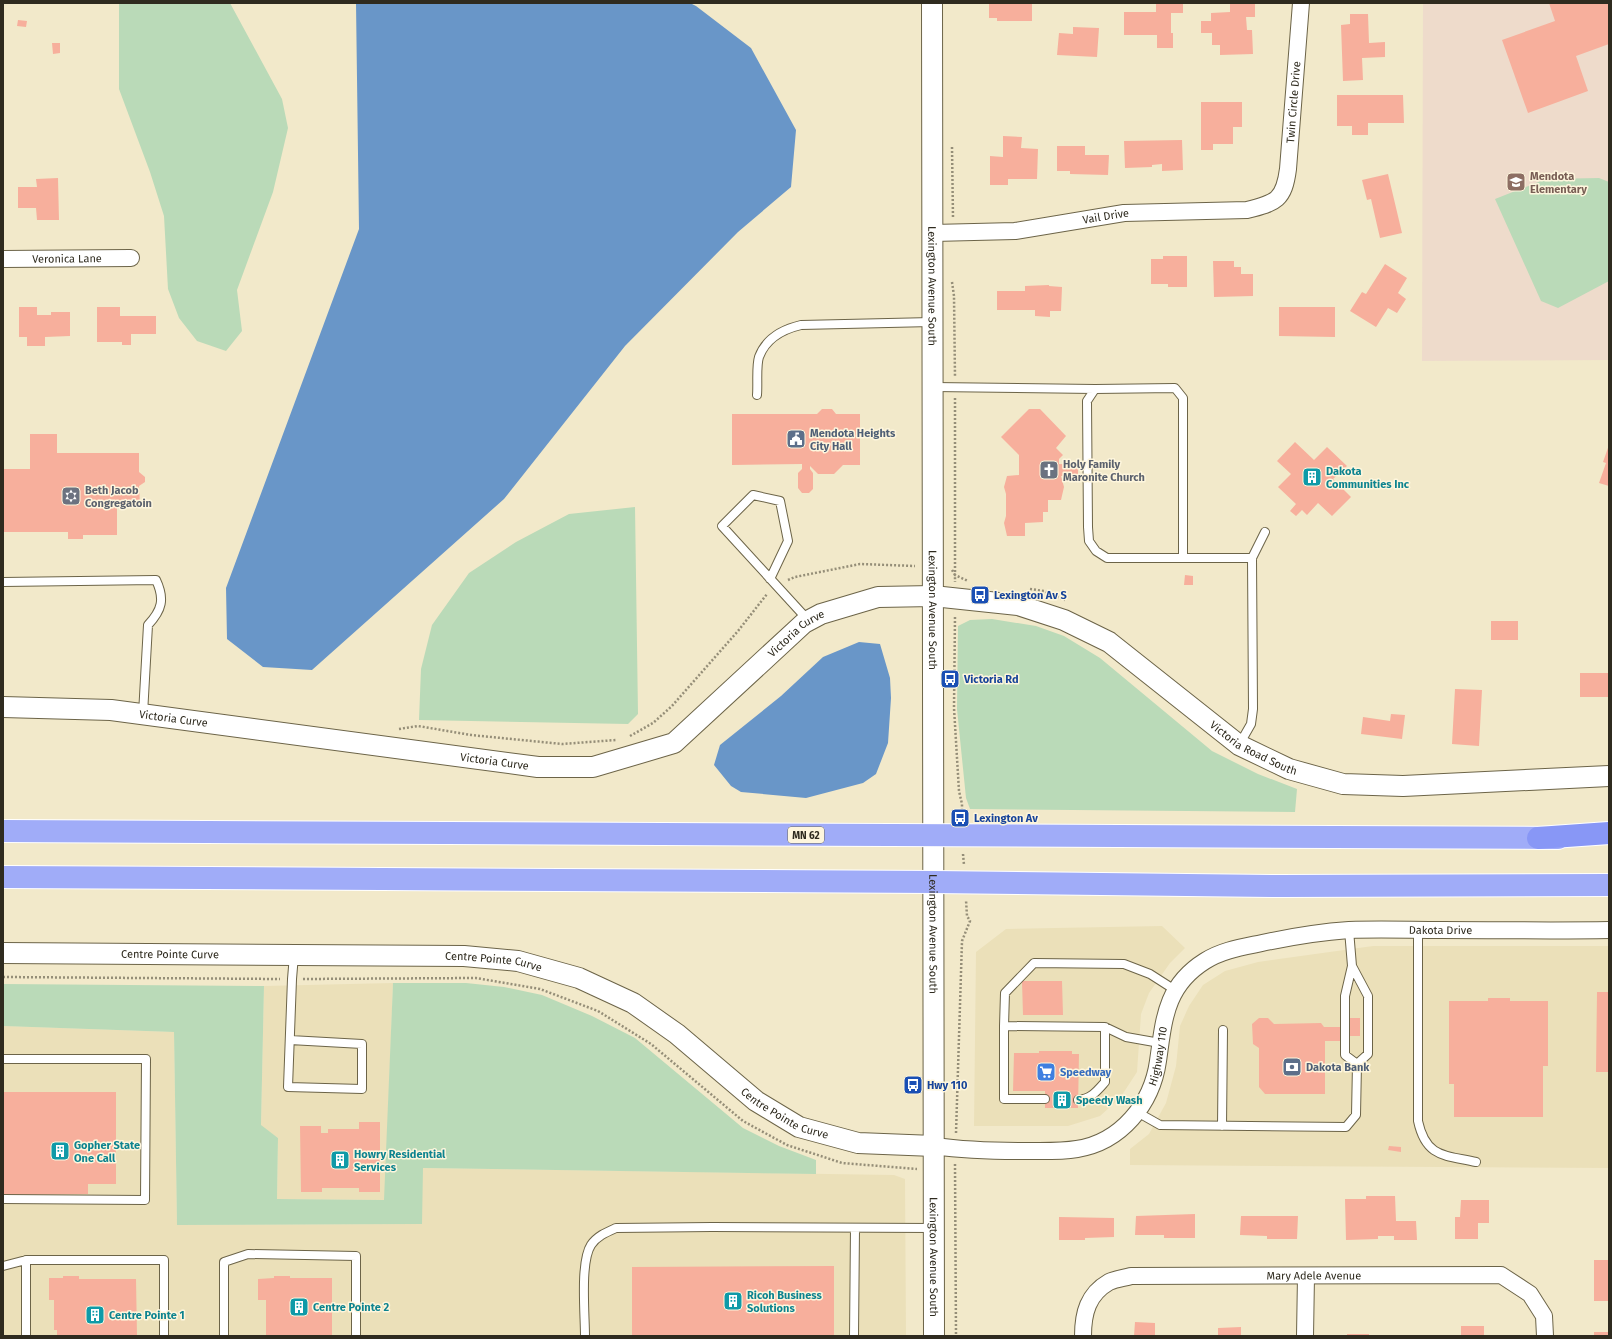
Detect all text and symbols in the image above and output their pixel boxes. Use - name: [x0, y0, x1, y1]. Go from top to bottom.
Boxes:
- street label: Twin Circle Drive: [1284, 61, 1303, 144]
- place label: Mendota Elementary: [1530, 170, 1587, 196]
- school or university icon: Mendota Elementary: [1505, 171, 1527, 193]
- street label: Vail Drive: [1082, 207, 1129, 227]
- street label: Lexington Avenue South: [925, 226, 939, 346]
- street label: Veronica Lane: [32, 252, 102, 266]
- place label: Mendota Heights City Hall: [810, 427, 896, 453]
- public building icon: Mendota Heights City Hall: [785, 428, 807, 450]
- place label: Holy Family Maronite Church: [1063, 458, 1145, 484]
- church icon: Holy Family Maronite Church: [1038, 459, 1060, 481]
- place label: Dakota Communities Inc: [1326, 465, 1410, 491]
- building icon: Dakota Communities Inc: [1301, 466, 1323, 488]
- place label: Beth Jacob Congregatoin: [85, 484, 152, 510]
- synagogue icon: Beth Jacob Congregatoin: [60, 485, 82, 507]
- street label: Lexington Avenue South: [926, 550, 939, 670]
- bus stop icon: Lexington Av S: [969, 584, 991, 606]
- place label: Lexington Av S: [994, 589, 1068, 602]
- street label: Victoria Curve: [766, 607, 826, 660]
- bus stop icon: Victoria Rd: [939, 668, 961, 690]
- place label: Victoria Rd: [963, 673, 1018, 686]
- street label: Victoria Curve: [138, 708, 208, 730]
- street label: Victoria Road South: [1207, 719, 1298, 778]
- street label: Victoria Curve: [459, 751, 530, 773]
- bus stop icon: Lexington Av: [949, 807, 971, 829]
- place label: Lexington Av: [974, 812, 1038, 825]
- road number: MN 62: [788, 827, 824, 843]
- street label: Lexington Avenue South: [926, 874, 939, 994]
- street label: Dakota Drive: [1409, 924, 1472, 937]
- street label: Centre Pointe Curve: [121, 948, 219, 961]
- street label: Centre Pointe Curve: [445, 950, 543, 974]
- street label: Highway 110: [1146, 1025, 1170, 1088]
- bank icon: Dakota Bank: [1281, 1056, 1303, 1078]
- supermarket icon: Speedway: [1035, 1061, 1057, 1083]
- place label: Dakota Bank: [1306, 1061, 1370, 1074]
- place label: Speedway: [1060, 1066, 1112, 1079]
- bus stop icon: Hwy 110: [902, 1074, 924, 1096]
- place label: Hwy 110: [927, 1079, 968, 1092]
- street label: Centre Pointe Curve: [738, 1085, 830, 1142]
- building icon: Speedy Wash: [1051, 1089, 1073, 1111]
- place label: Speedy Wash: [1076, 1094, 1142, 1107]
- place label: Gopher State One Call: [74, 1139, 140, 1165]
- building icon: Gopher State One Call: [49, 1140, 71, 1162]
- place label: Howry Residential Services: [354, 1148, 446, 1174]
- building icon: Howry Residential Services: [329, 1149, 351, 1171]
- street label: Lexington Avenue South: [927, 1197, 940, 1317]
- street label: Mary Adele Avenue: [1267, 1269, 1361, 1283]
- place label: Ricoh Business Solutions: [747, 1289, 822, 1315]
- building icon: Ricoh Business Solutions: [722, 1290, 744, 1312]
- building icon: Centre Pointe 2: [288, 1296, 310, 1318]
- place label: Centre Pointe 2: [313, 1301, 389, 1314]
- building icon: Centre Pointe 1: [84, 1304, 106, 1326]
- place label: Centre Pointe 1: [109, 1309, 185, 1322]

